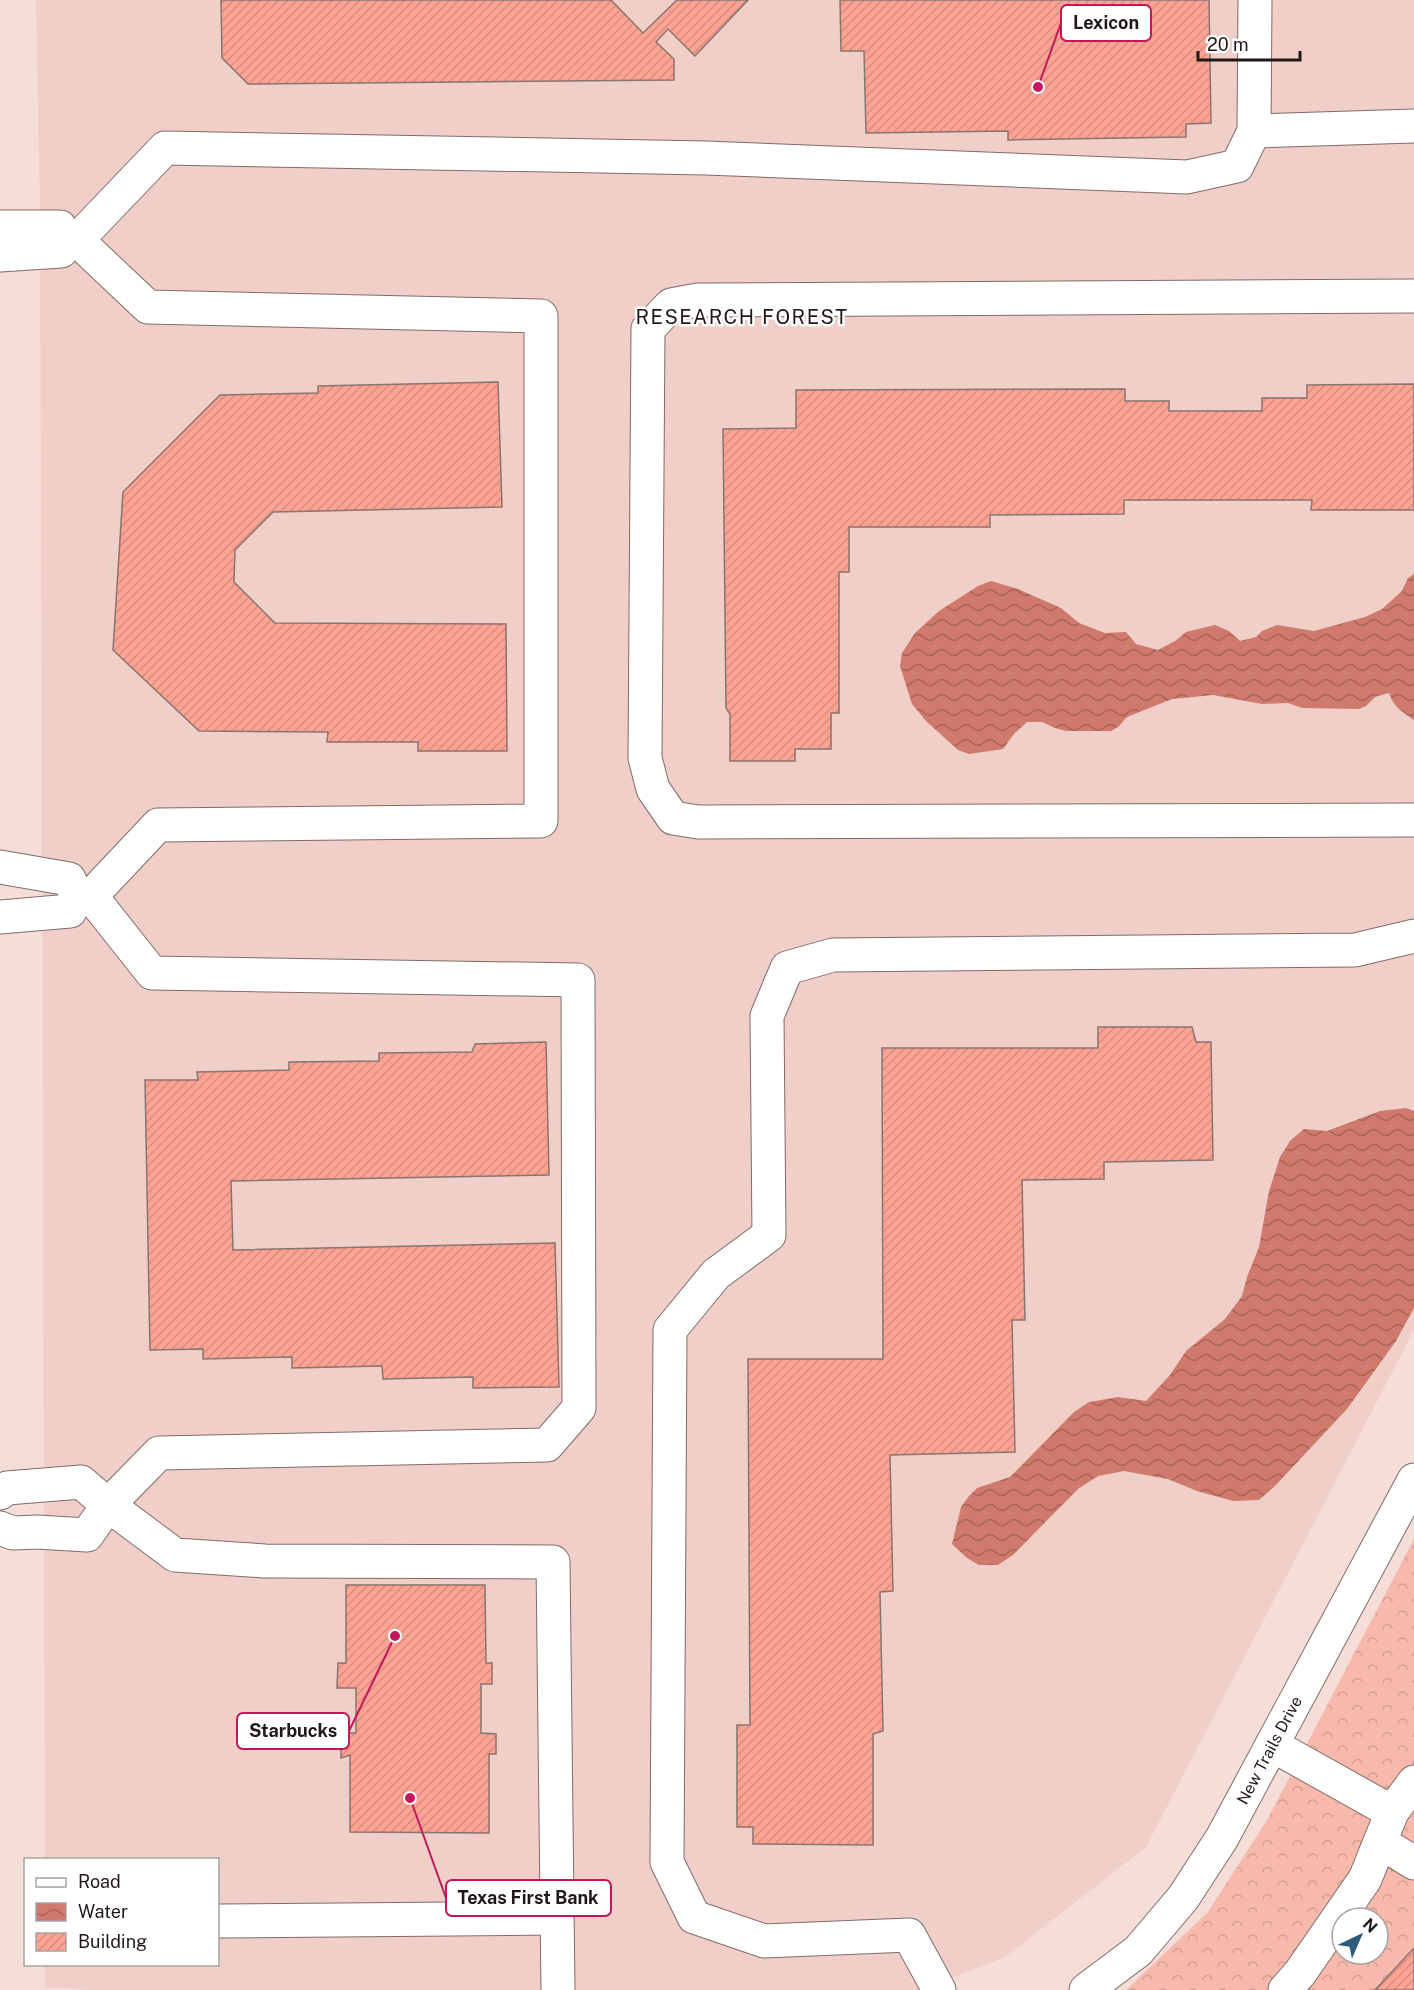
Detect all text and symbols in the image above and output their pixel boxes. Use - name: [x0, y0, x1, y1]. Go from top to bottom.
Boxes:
- callout: Lexicon: [1061, 5, 1151, 41]
- text: Lexicon: [1073, 12, 1139, 33]
- scale bar: [1198, 24, 1300, 62]
- text: 20 m: [1207, 34, 1249, 55]
- district label: RESEARCH FOREST: [635, 305, 849, 329]
- street label: New Trails Drive: [1233, 1693, 1306, 1808]
- callout: Starbucks: [237, 1713, 349, 1749]
- text: Starbucks: [249, 1720, 337, 1741]
- legend: [24, 1858, 219, 1966]
- text: Road: [78, 1871, 121, 1892]
- callout: Texas First Bank: [446, 1880, 611, 1916]
- text: Texas First Bank: [457, 1887, 599, 1908]
- text: Water: [78, 1901, 128, 1922]
- north arrow: [1330, 1906, 1390, 1966]
- text: N: [1359, 1914, 1381, 1937]
- text: Building: [78, 1931, 147, 1952]

